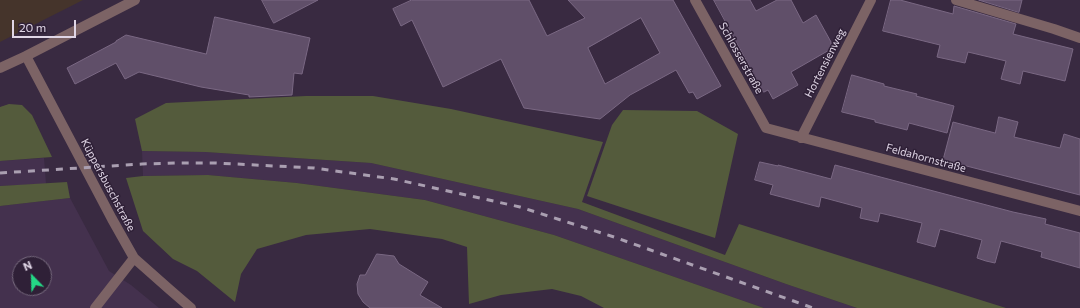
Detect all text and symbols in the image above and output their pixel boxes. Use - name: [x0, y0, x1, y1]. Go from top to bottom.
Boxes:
- scale bar: [14, 12, 78, 38]
- text: 20 m: [19, 20, 46, 34]
- street label: Schlosserstraße: [716, 20, 766, 96]
- street label: Hortensienweg: [802, 26, 848, 100]
- street label: Küppersbuschstraße: [78, 137, 138, 233]
- street label: Feldahornstraße: [885, 141, 967, 175]
- north arrow: [12, 256, 52, 296]
- text: N: [21, 258, 34, 273]

